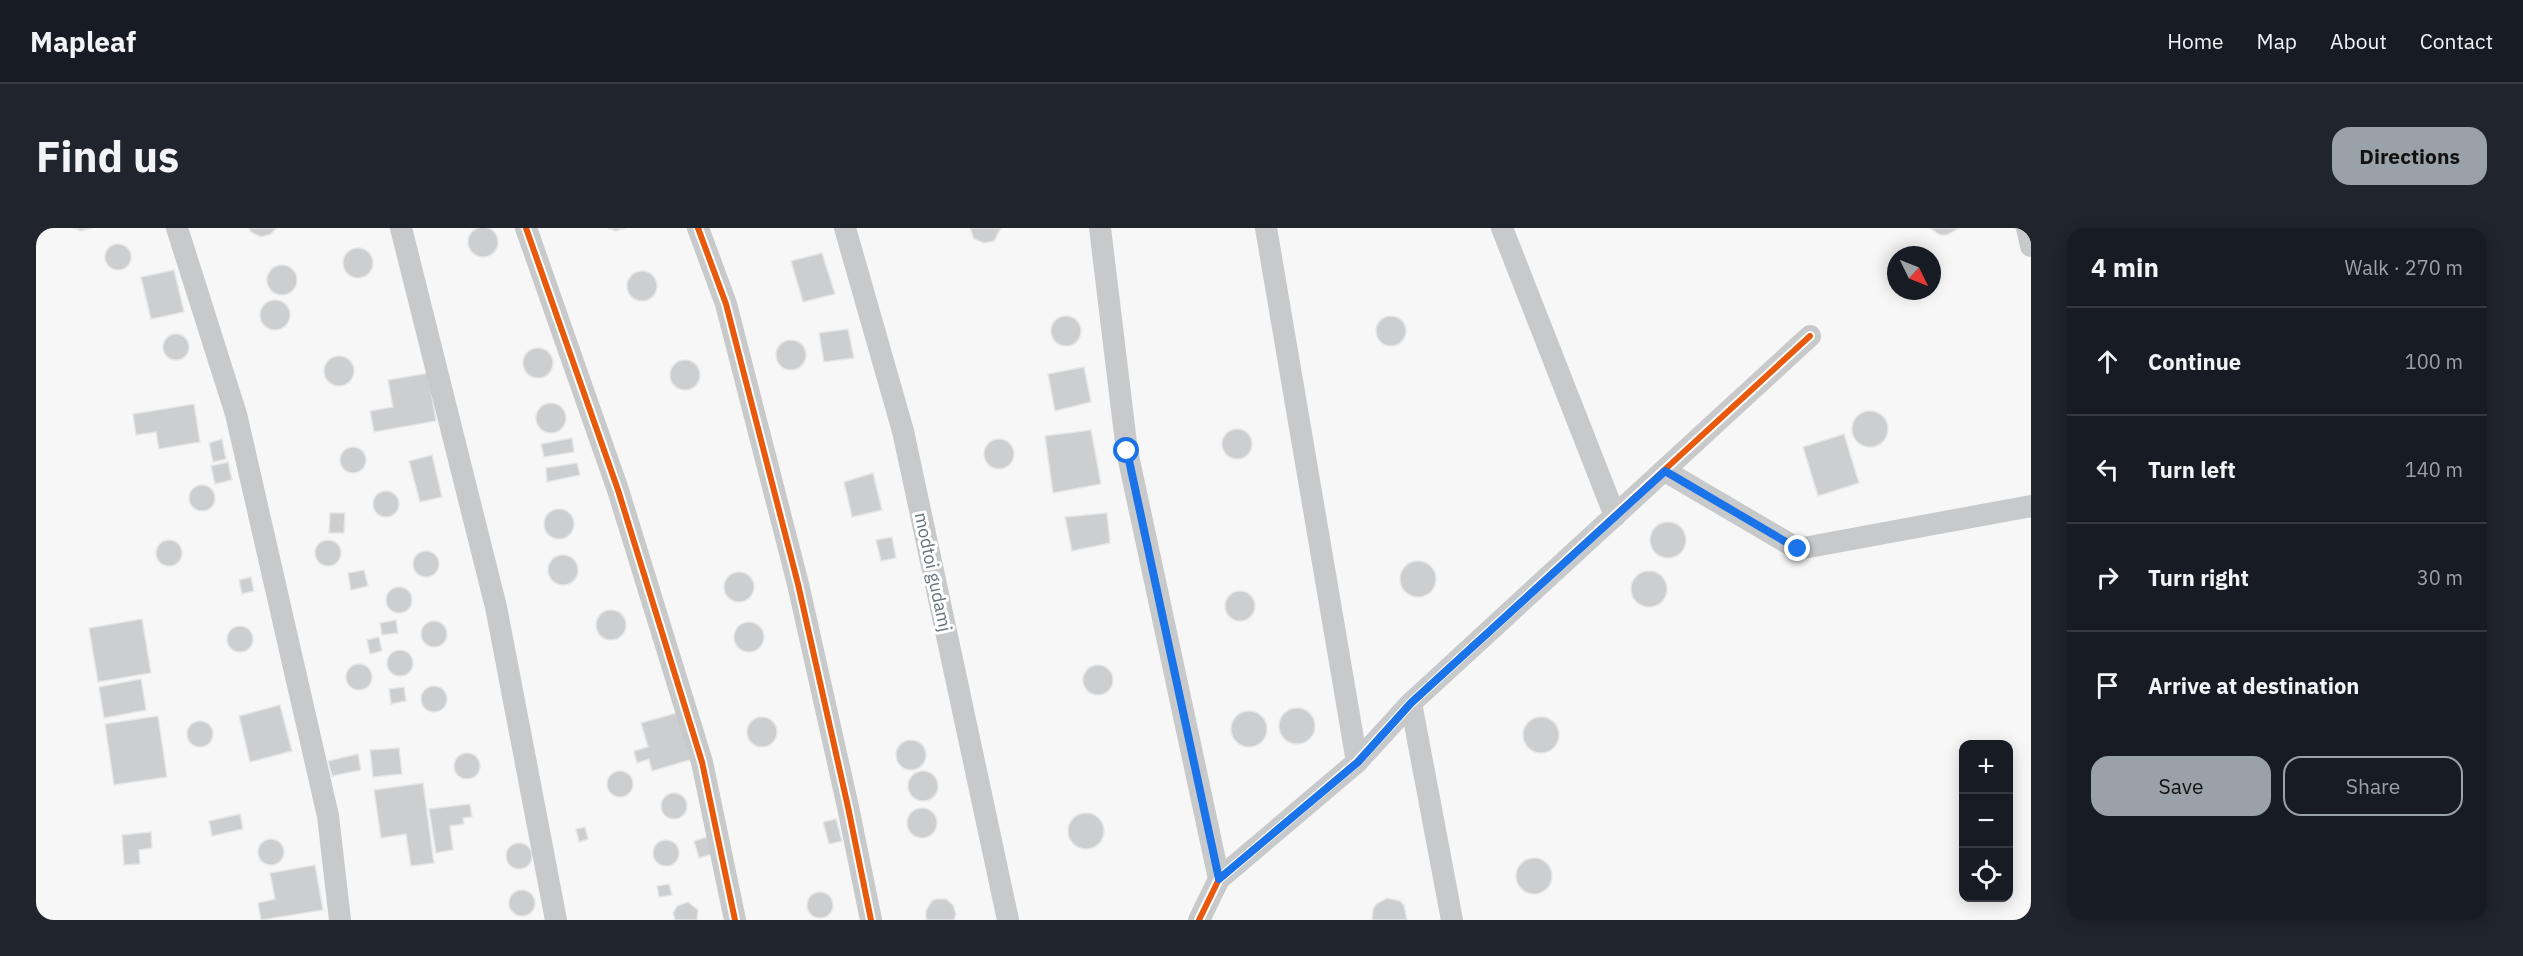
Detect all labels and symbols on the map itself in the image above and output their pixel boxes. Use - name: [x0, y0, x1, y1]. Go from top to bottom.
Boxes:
- north arrow: [1887, 246, 1941, 300]
- route start: [1113, 437, 1139, 463]
- street label: modtoi gudamj: [910, 510, 957, 634]
- route end: [1784, 535, 1810, 561]

